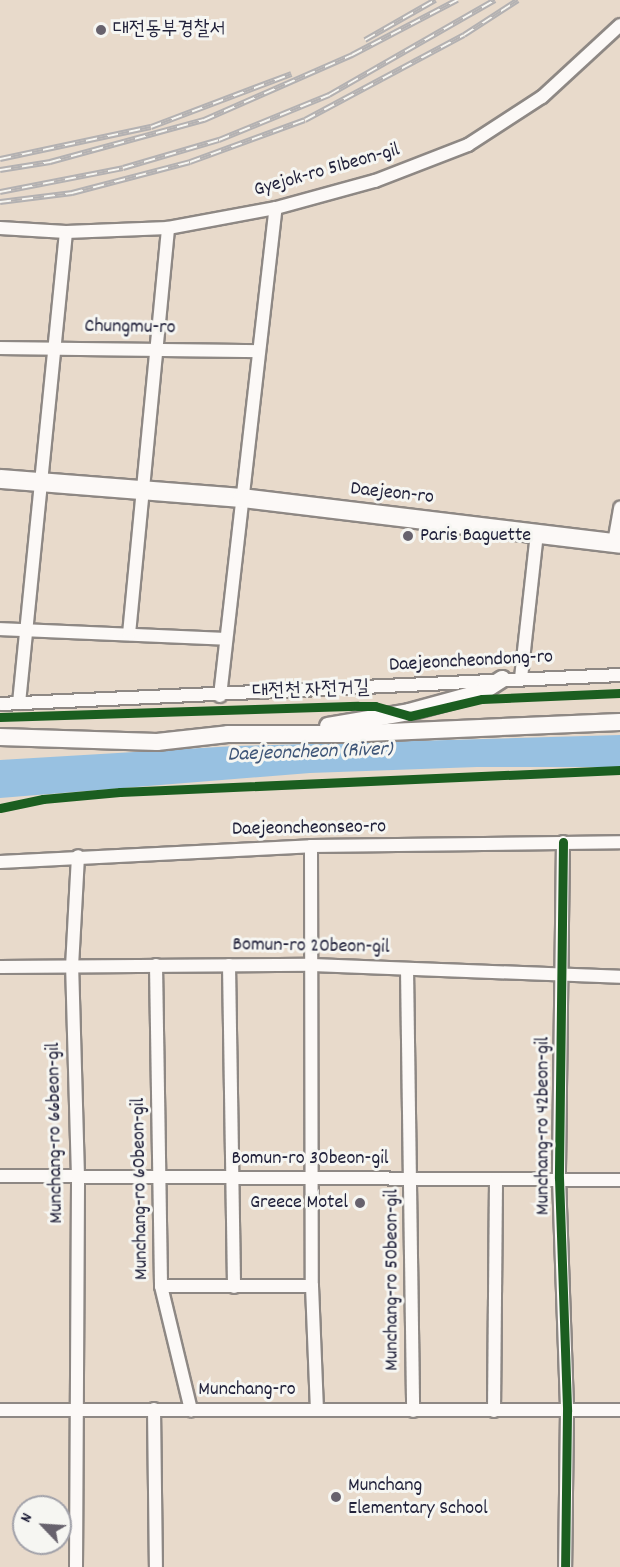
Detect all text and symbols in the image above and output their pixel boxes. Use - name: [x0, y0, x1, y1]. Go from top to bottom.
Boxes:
- place label: 대전동부경찰서: [113, 18, 226, 42]
- marker: 대전동부경찰서: [94, 23, 108, 37]
- street label: Gyejok-ro 51beon-gil: [251, 139, 403, 203]
- street label: Chungmu-ro: [84, 315, 176, 341]
- street label: Daejeon-ro: [349, 478, 435, 510]
- place label: Paris Baguette: [420, 524, 531, 548]
- marker: Paris Baguette: [401, 529, 415, 543]
- street label: Daejeoncheondong-ro: [388, 646, 554, 678]
- street label: 대전천 자전거길: [252, 677, 370, 705]
- water label: Daejeoncheon (River): [227, 738, 393, 768]
- street label: Daejeoncheonseo-ro: [232, 816, 386, 842]
- street label: Bomun-ro 20beon-gil: [232, 934, 390, 960]
- street label: Munchang-ro 42beon-gil: [532, 1037, 556, 1215]
- street label: Munchang-ro 66beon-gil: [42, 1042, 70, 1224]
- street label: Munchang-ro 60beon-gil: [127, 1098, 155, 1280]
- street label: Bomun-ro 30beon-gil: [231, 1147, 389, 1171]
- street label: Munchang-ro 50beon-gil: [381, 1189, 405, 1371]
- place label: Greece Motel: [250, 1191, 348, 1215]
- marker: Greece Motel: [353, 1196, 367, 1210]
- street label: Munchang-ro: [198, 1378, 296, 1402]
- place label: Munchang Elementary School: [348, 1474, 488, 1521]
- marker: Munchang Elementary School: [329, 1490, 343, 1504]
- north arrow: [12, 1495, 72, 1555]
- text: N: [15, 1510, 39, 1526]

